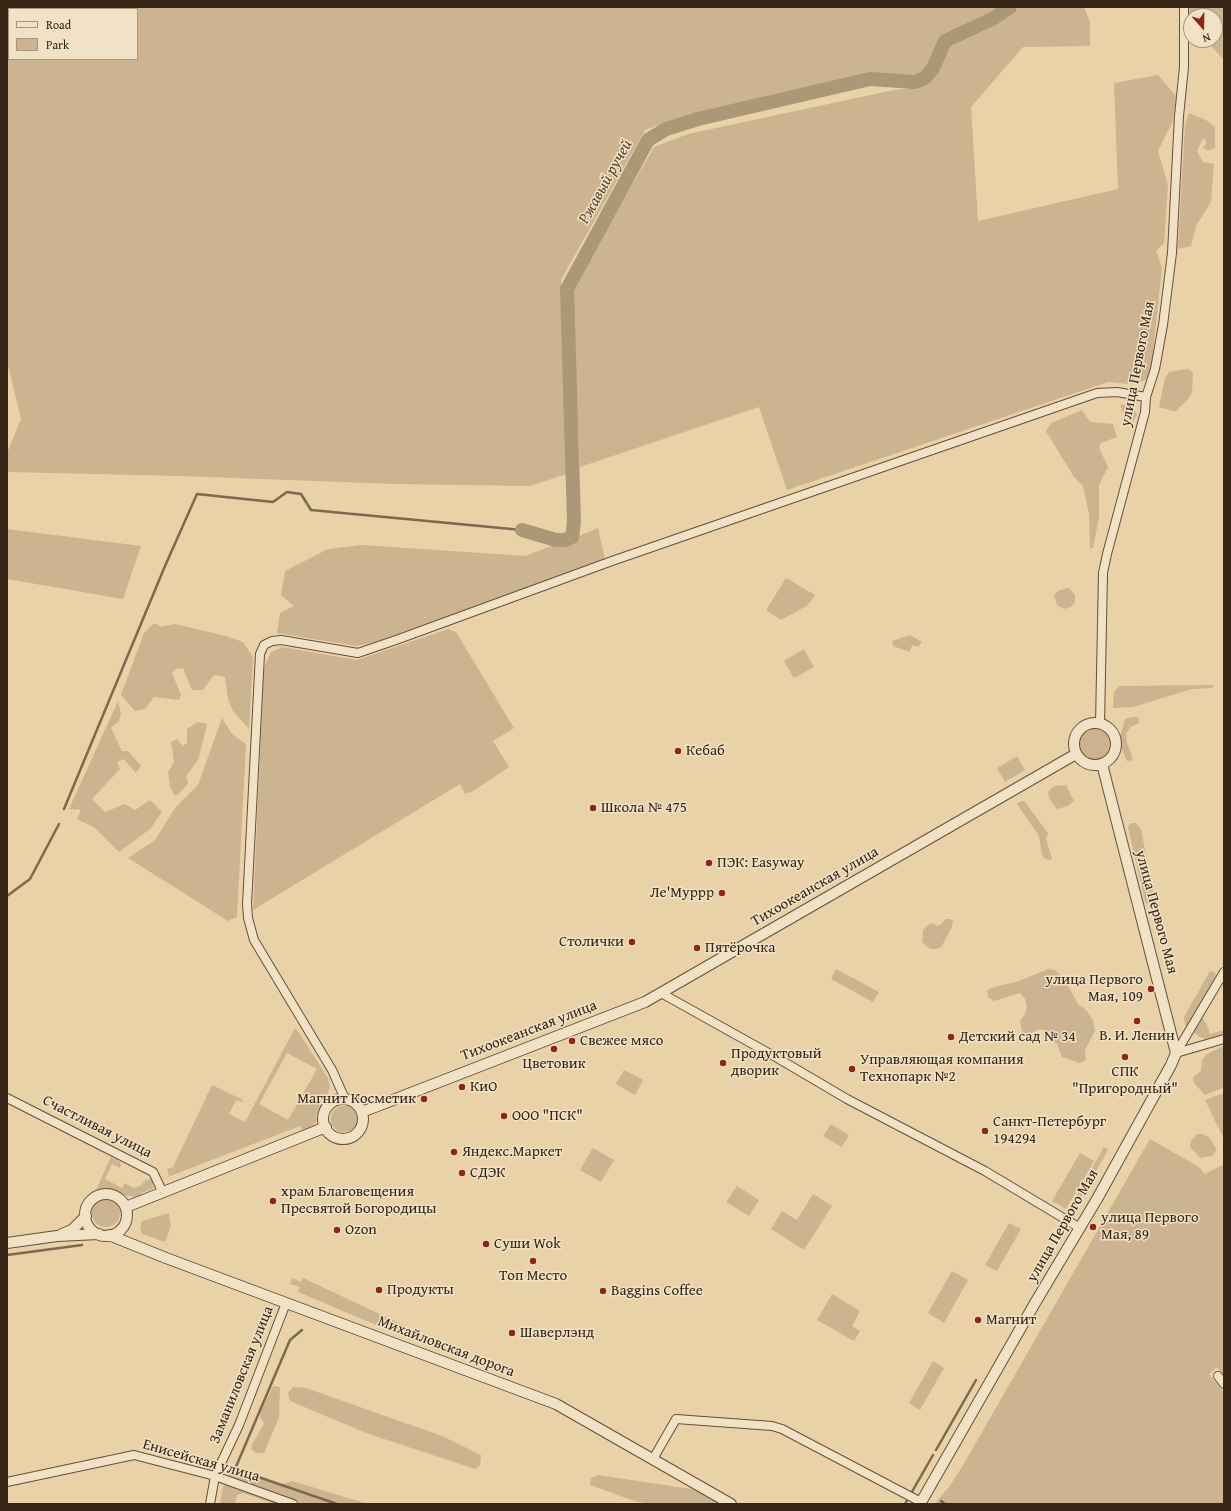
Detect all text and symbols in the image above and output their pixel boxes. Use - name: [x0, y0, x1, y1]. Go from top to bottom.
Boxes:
- legend: [8, 8, 138, 60]
- north arrow: [1183, 8, 1223, 48]
- text: Road: [46, 16, 71, 33]
- text: N: [1201, 30, 1213, 47]
- text: Park: [46, 36, 69, 53]
- water label: Ржавый ручей: [575, 137, 637, 227]
- street label: улица Первого Мая: [1117, 300, 1159, 428]
- place label: Кебаб: [686, 742, 725, 760]
- marker: Кебаб: [673, 746, 683, 756]
- place label: Школа № 475: [601, 799, 687, 817]
- marker: Школа № 475: [588, 803, 598, 813]
- street label: Тихоокеанская улица: [748, 843, 882, 931]
- street label: улица Первого Мая: [1131, 848, 1181, 976]
- place label: ПЭК: Easyway: [717, 854, 804, 872]
- marker: ПЭК: Easyway: [704, 858, 714, 868]
- place label: Ле'Муррр: [650, 884, 714, 902]
- marker: Ле'Муррр: [717, 888, 727, 898]
- place label: Столички: [559, 933, 624, 951]
- marker: Столички: [627, 937, 637, 947]
- place label: Пятёрочка: [705, 939, 775, 957]
- marker: Пятёрочка: [692, 943, 702, 953]
- place label: улица Первого Мая, 109: [1045, 971, 1143, 1006]
- marker: улица Первого Мая, 109: [1146, 984, 1156, 994]
- street label: Тихоокеанская улица: [459, 997, 599, 1065]
- marker: В. И. Ленин: [1132, 1016, 1142, 1026]
- place label: В. И. Ленин: [1099, 1027, 1175, 1045]
- place label: Детский сад № 34: [959, 1028, 1076, 1046]
- place label: Свежее мясо: [580, 1032, 663, 1050]
- marker: Детский сад № 34: [946, 1032, 956, 1042]
- marker: Свежее мясо: [567, 1036, 577, 1046]
- marker: Цветовик: [549, 1044, 559, 1054]
- place label: Продуктовый дворик: [731, 1045, 822, 1080]
- place label: Управляющая компания Технопарк №2: [860, 1051, 1023, 1086]
- marker: СПК "Пригородный": [1120, 1052, 1130, 1062]
- place label: Цветовик: [522, 1055, 586, 1073]
- marker: Продуктовый дворик: [718, 1058, 728, 1068]
- place label: СПК "Пригородный": [1072, 1063, 1178, 1098]
- marker: Управляющая компания Технопарк №2: [847, 1064, 857, 1074]
- place label: КиО: [470, 1078, 497, 1096]
- marker: КиО: [457, 1082, 467, 1092]
- place label: Магнит Косметик: [297, 1090, 416, 1108]
- street label: Счастливая улица: [39, 1092, 155, 1162]
- marker: Магнит Косметик: [419, 1094, 429, 1104]
- place label: ООО "ПСК": [512, 1107, 583, 1125]
- marker: ООО "ПСК": [499, 1111, 509, 1121]
- place label: Санкт-Петербург 194294: [993, 1113, 1106, 1148]
- marker: Санкт-Петербург 194294: [980, 1126, 990, 1136]
- place label: Яндекс.Маркет: [462, 1143, 562, 1161]
- marker: Яндекс.Маркет: [449, 1147, 459, 1157]
- place label: СДЭК: [470, 1164, 506, 1182]
- street label: улица Первого Мая: [1023, 1166, 1103, 1286]
- marker: СДЭК: [457, 1168, 467, 1178]
- place label: храм Благовещения Пресвятой Богородицы: [281, 1183, 436, 1218]
- marker: храм Благовещения Пресвятой Богородицы: [268, 1196, 278, 1206]
- place label: улица Первого Мая, 89: [1101, 1209, 1199, 1244]
- place label: Ozon: [345, 1221, 377, 1239]
- marker: улица Первого Мая, 89: [1088, 1222, 1098, 1232]
- marker: Ozon: [332, 1225, 342, 1235]
- place label: Суши Wok: [494, 1235, 561, 1253]
- marker: Суши Wok: [481, 1239, 491, 1249]
- marker: Топ Место: [528, 1256, 538, 1266]
- place label: Топ Место: [499, 1267, 567, 1285]
- place label: Продукты: [387, 1281, 454, 1299]
- place label: Baggins Coffee: [611, 1282, 703, 1300]
- marker: Продукты: [374, 1285, 384, 1295]
- marker: Baggins Coffee: [598, 1286, 608, 1296]
- street label: Заманиловская улица: [206, 1304, 278, 1446]
- place label: Магнит: [986, 1311, 1036, 1329]
- street label: Михайловская дорога: [375, 1313, 517, 1381]
- marker: Магнит: [973, 1315, 983, 1325]
- place label: Шаверлэнд: [520, 1324, 594, 1342]
- marker: Шаверлэнд: [507, 1328, 517, 1338]
- street label: Енисейская улица: [140, 1436, 262, 1486]

